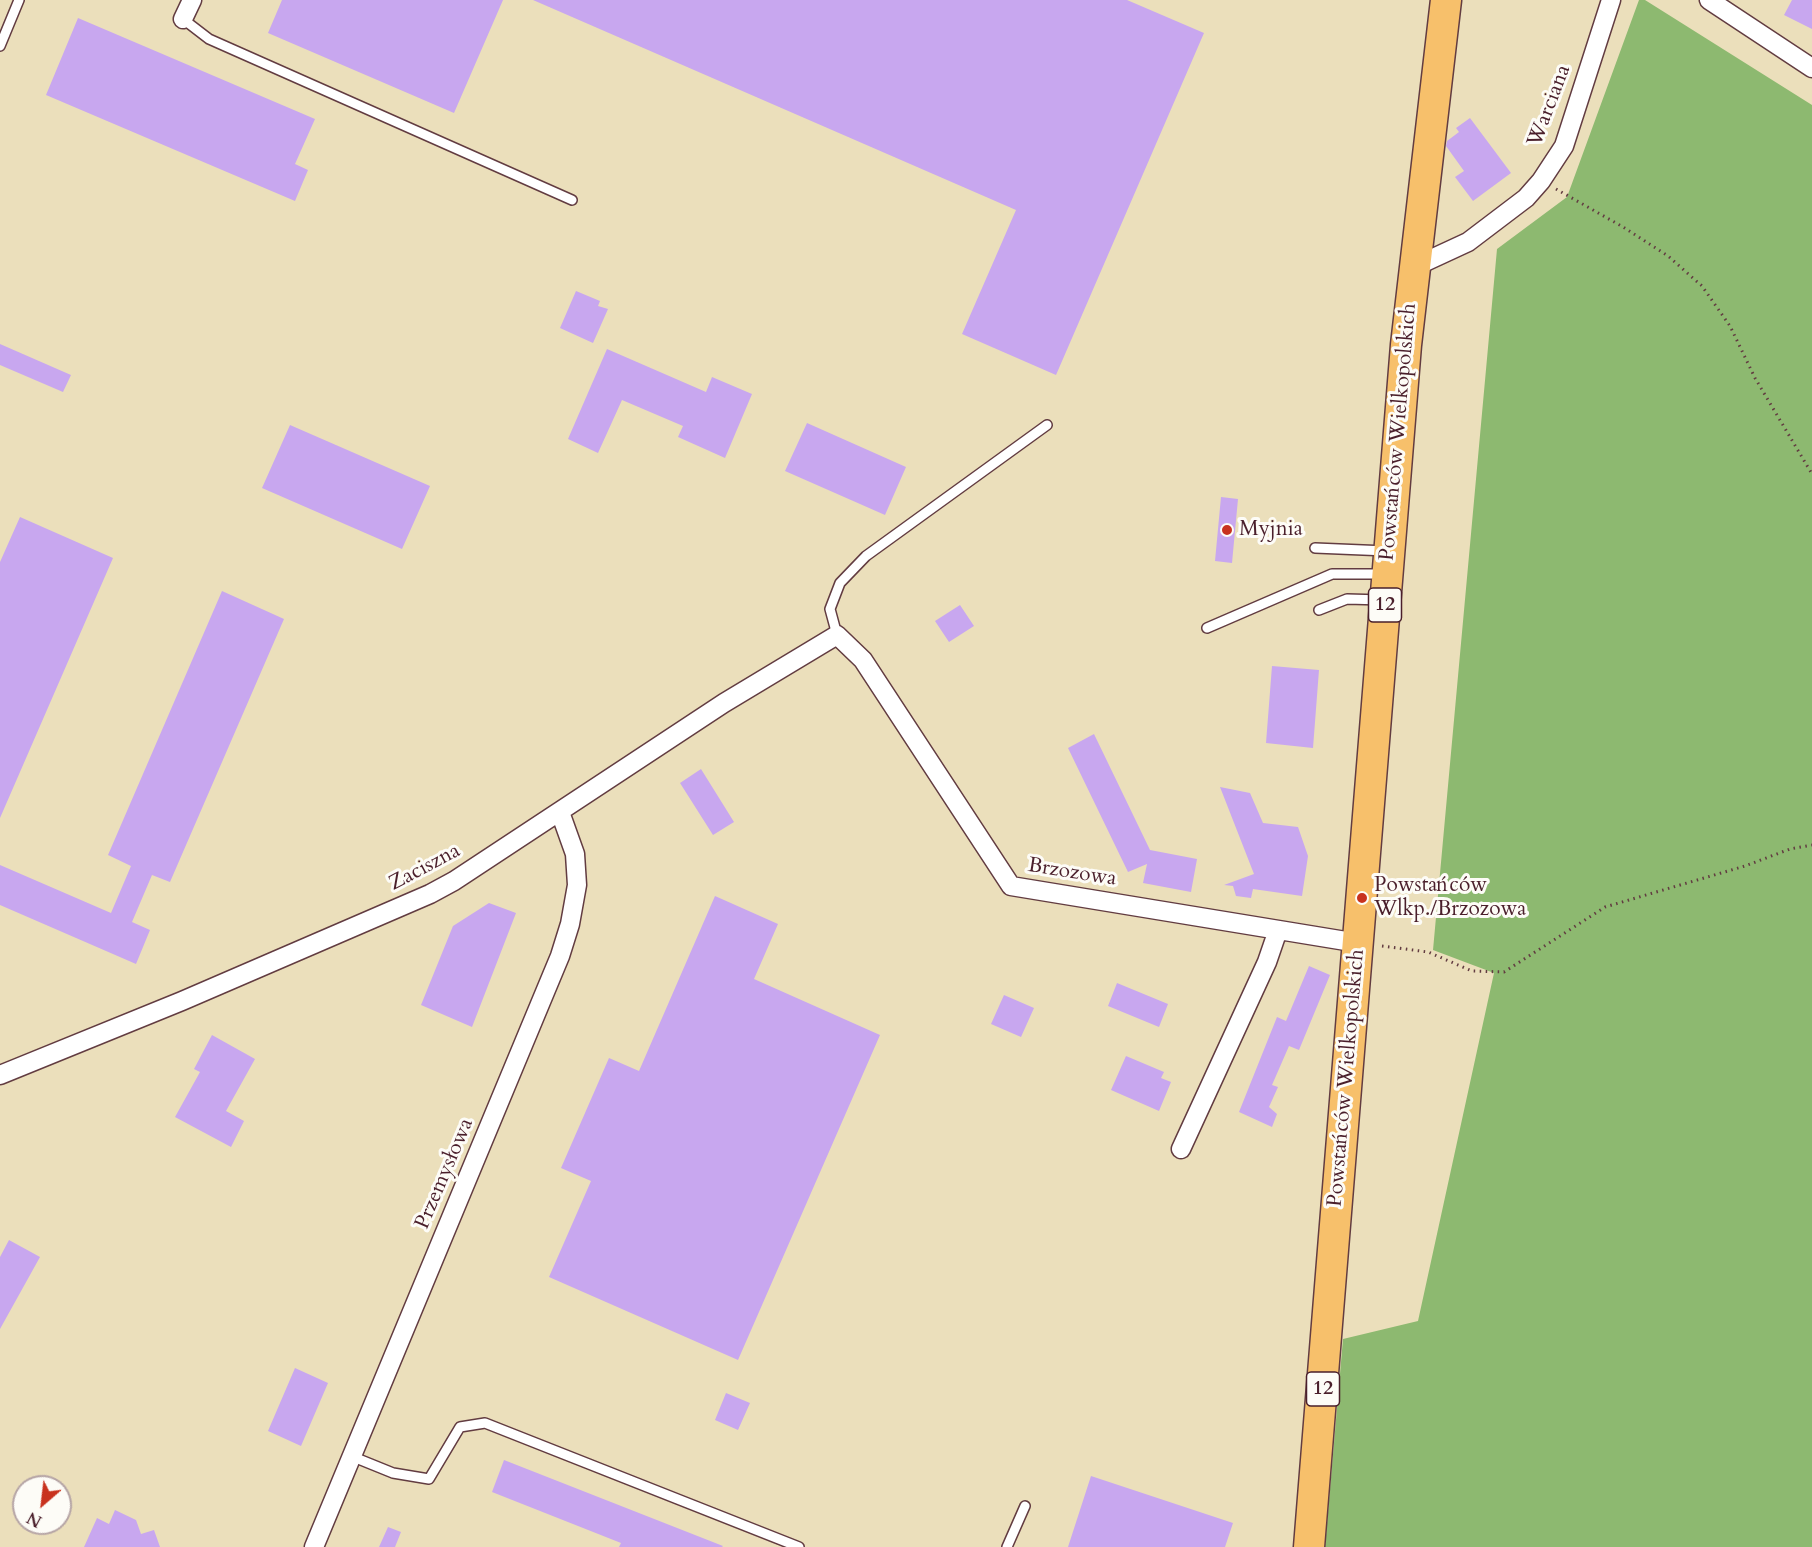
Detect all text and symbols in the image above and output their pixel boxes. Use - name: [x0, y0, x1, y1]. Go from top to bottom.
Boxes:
- street label: Warciana: [1523, 62, 1577, 150]
- street label: Powstańców Wielkopolskich: [1375, 302, 1423, 562]
- place label: Myjnia: [1239, 517, 1303, 543]
- marker: Myjnia: [1220, 523, 1234, 537]
- road number: 12: [1368, 588, 1402, 622]
- street label: Zaciszna: [385, 839, 465, 897]
- street label: Brzozowa: [1026, 854, 1118, 892]
- place label: Powstańców Wlkp./Brzozowa: [1374, 873, 1526, 923]
- marker: Powstańców Wlkp./Brzozowa: [1355, 891, 1369, 905]
- street label: Powstańców Wielkopolskich: [1323, 948, 1371, 1208]
- street label: Przemysłowa: [410, 1115, 480, 1233]
- road number: 12: [1306, 1372, 1340, 1406]
- north arrow: [12, 1475, 72, 1535]
- text: N: [23, 1506, 46, 1532]

